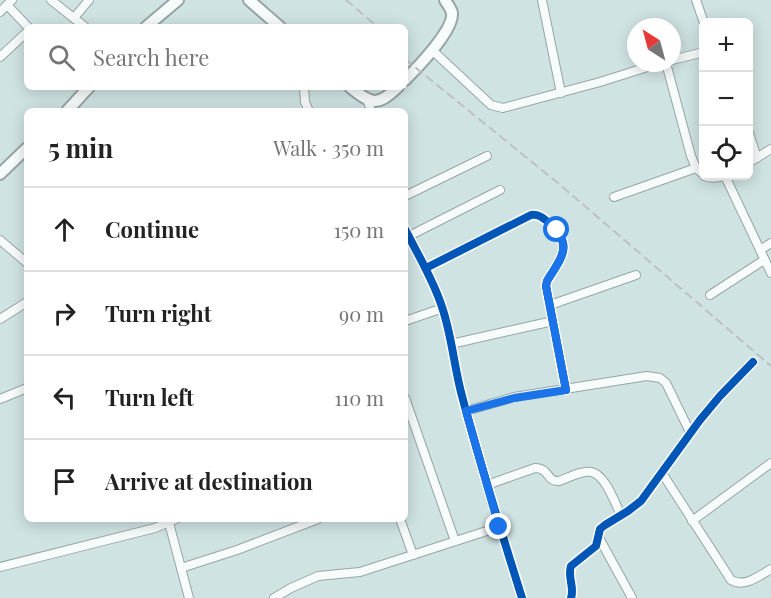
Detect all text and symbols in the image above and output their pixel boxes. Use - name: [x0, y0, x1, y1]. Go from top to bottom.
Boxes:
- north arrow: [627, 18, 681, 72]
- map controls: [699, 18, 753, 180]
- button: +: [699, 18, 753, 72]
- search box: [24, 24, 408, 90]
- icon: search: [45, 41, 78, 74]
- text: Search here: [93, 42, 209, 72]
- button: −: [699, 72, 753, 126]
- button: locate: [699, 126, 753, 180]
- text: 5 min: [48, 130, 113, 165]
- text: Walk · 350 m: [273, 134, 384, 161]
- icon: ahead: [48, 213, 81, 246]
- text: Continue: [105, 214, 199, 244]
- text: 150 m: [334, 216, 384, 243]
- route start: [543, 216, 569, 242]
- icon: right: [48, 297, 81, 330]
- text: Turn right: [105, 298, 211, 328]
- text: 90 m: [339, 300, 384, 327]
- icon: left: [48, 381, 81, 414]
- text: Turn left: [105, 382, 194, 412]
- text: 110 m: [334, 384, 384, 411]
- icon: arrive: [48, 465, 81, 498]
- text: Arrive at destination: [105, 466, 313, 496]
- route end: [485, 513, 511, 539]

